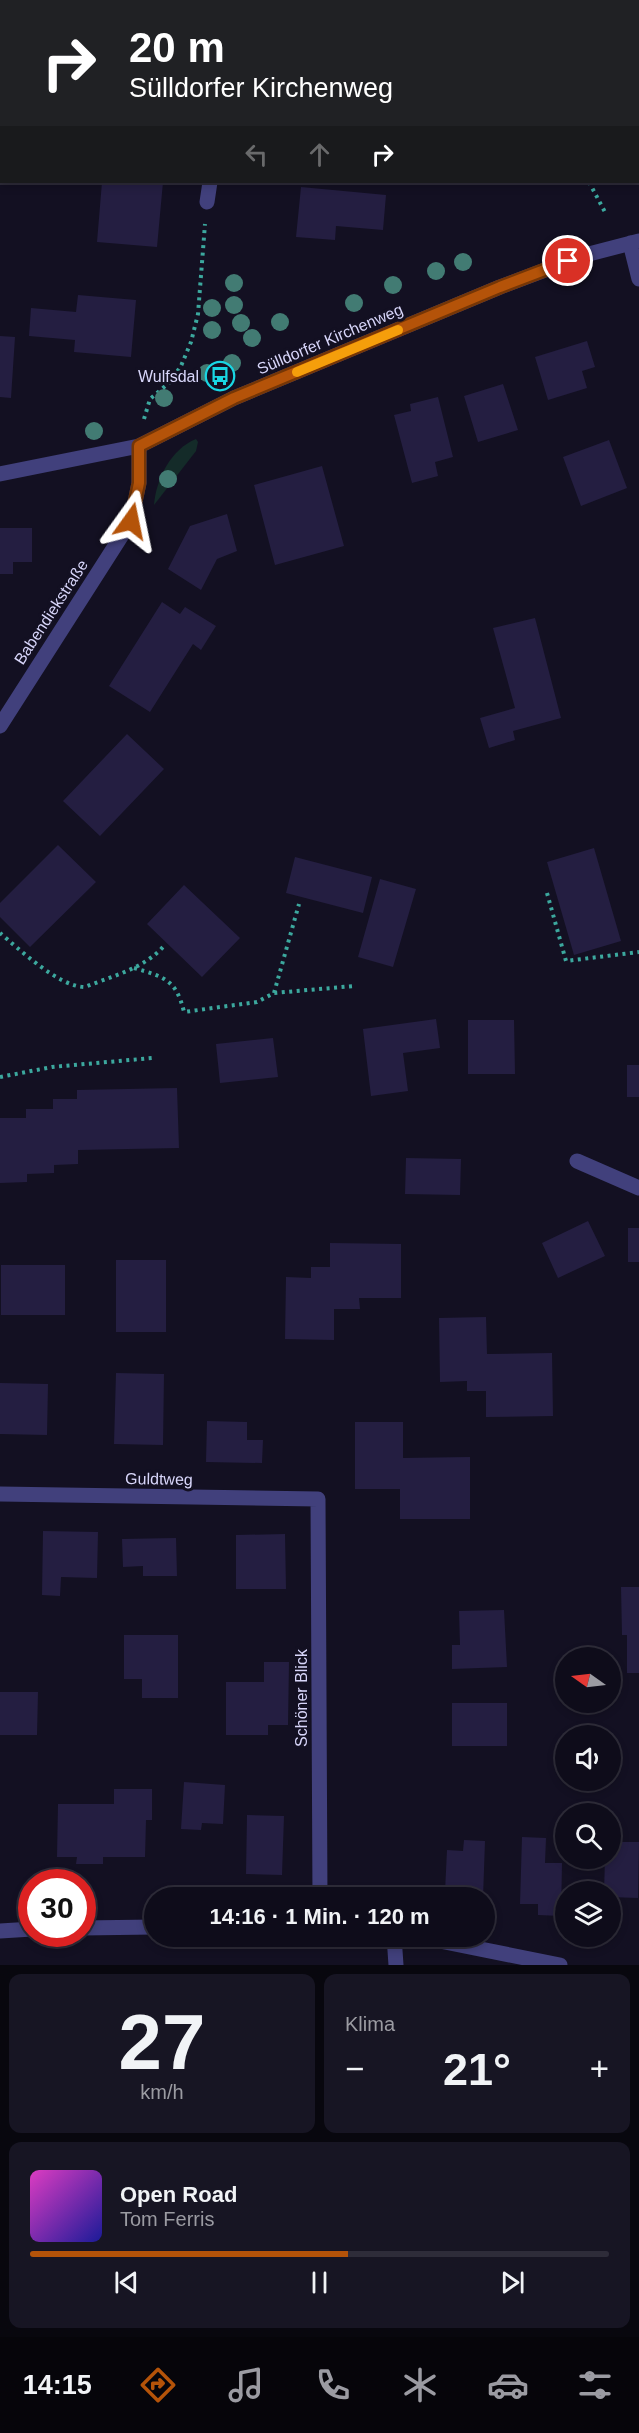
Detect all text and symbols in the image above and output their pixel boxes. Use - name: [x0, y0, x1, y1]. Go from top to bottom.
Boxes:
- icon: right: [30, 24, 108, 102]
- text: 20 m: [129, 24, 225, 71]
- text: Sülldorfer Kirchenweg: [129, 73, 393, 103]
- icon: left: [240, 138, 273, 171]
- icon: ahead: [303, 138, 336, 171]
- icon: right: [366, 138, 399, 171]
- pin: [542, 235, 593, 286]
- icon: arrive: [551, 244, 584, 277]
- street label: Sülldorfer Kirchenweg: [255, 301, 405, 377]
- bus stop icon: Wulfsdal: [204, 360, 236, 392]
- place label: Wulfsdal: [138, 368, 199, 385]
- position arrow: [99, 489, 163, 553]
- street label: Babendiekstraße: [11, 557, 91, 667]
- street label: Guldtweg: [125, 1470, 193, 1488]
- north arrow: [555, 1647, 621, 1713]
- map controls: [555, 1647, 621, 1947]
- street label: Schöner Blick: [293, 1648, 310, 1747]
- button: sound: [555, 1725, 621, 1791]
- button: search: [555, 1803, 621, 1869]
- speed limit sign: 30: [18, 1869, 96, 1947]
- button: layers: [555, 1881, 621, 1947]
- text: 14:16 · 1 Min. · 120 m: [209, 1904, 430, 1929]
- text: 27: [119, 1998, 205, 2086]
- text: Klima: [345, 2013, 395, 2035]
- text: 21°: [443, 2044, 511, 2095]
- text: −: [345, 2050, 364, 2087]
- text: +: [590, 2050, 609, 2087]
- text: km/h: [140, 2081, 184, 2103]
- text: Open Road: [120, 2182, 237, 2207]
- text: Tom Ferris: [120, 2208, 214, 2230]
- icon: previous: [110, 2266, 143, 2299]
- icon: pause: [303, 2266, 336, 2299]
- icon: next: [496, 2266, 529, 2299]
- icon: directions: [137, 2364, 179, 2406]
- icon: music: [225, 2364, 267, 2406]
- icon: phone: [312, 2364, 354, 2406]
- icon: climate: [399, 2364, 441, 2406]
- icon: car: [487, 2364, 529, 2406]
- icon: filters: [574, 2364, 616, 2406]
- text: 14:15: [23, 2370, 92, 2400]

